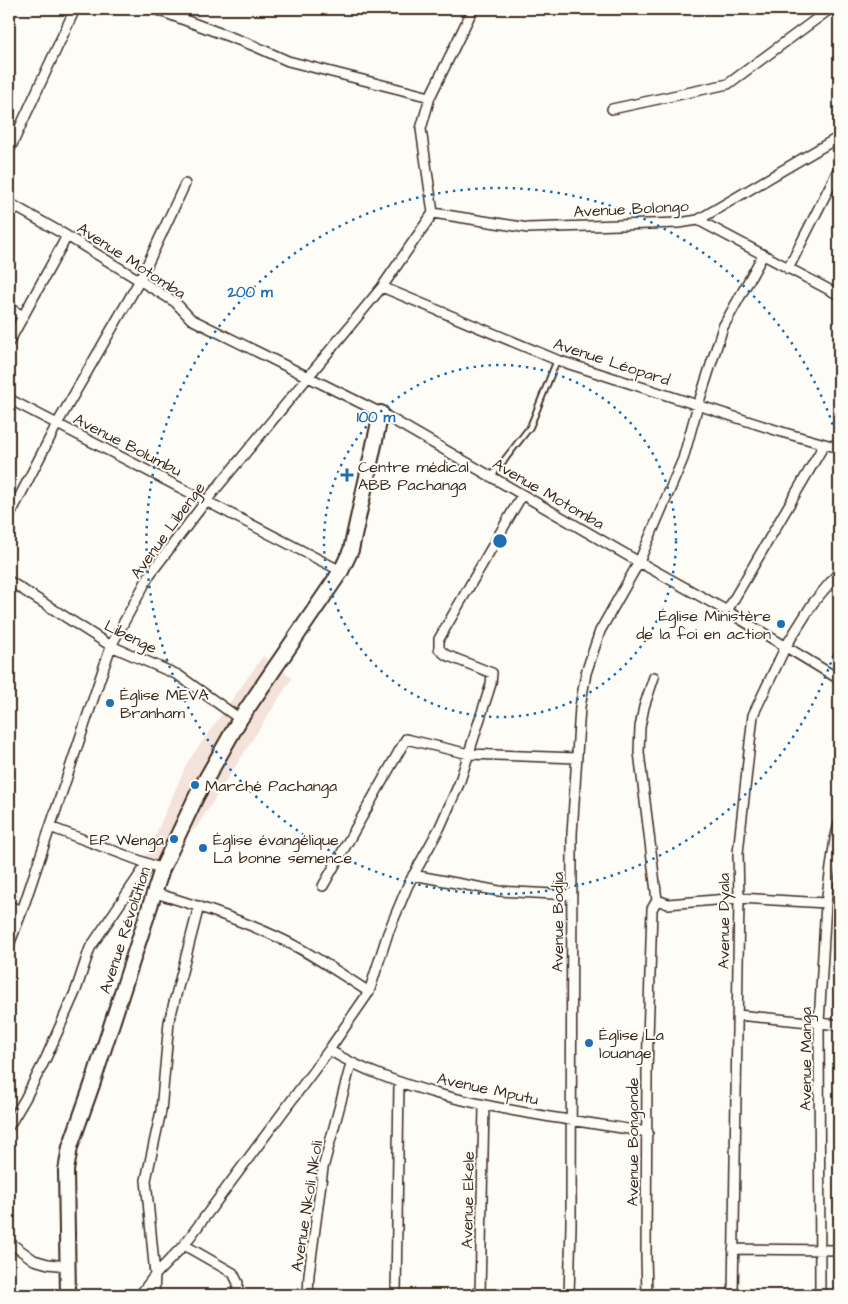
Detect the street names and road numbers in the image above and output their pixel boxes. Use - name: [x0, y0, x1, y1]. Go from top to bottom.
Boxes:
- street label: Avenue Bolongo: [573, 195, 689, 224]
- street label: Avenue Motomba: [73, 217, 190, 304]
- street label: Avenue Léopard: [551, 333, 673, 391]
- street label: Avenue Bolumbu: [70, 408, 186, 482]
- street label: Avenue Motomba: [489, 453, 608, 535]
- street label: Avenue Libenge: [125, 478, 211, 584]
- street label: Libenge: [100, 615, 161, 660]
- street label: Avenue Révolution: [94, 864, 156, 997]
- street label: Avenue Bodjia: [547, 872, 569, 972]
- street label: Avenue Dyala: [713, 873, 736, 969]
- street label: Avenue Manga: [795, 1007, 818, 1111]
- street label: Avenue Mputu: [435, 1067, 541, 1110]
- street label: Avenue Bongonde: [622, 1077, 645, 1206]
- street label: Avenue Nkoli Nkoli: [286, 1138, 328, 1273]
- street label: Avenue Ekele: [456, 1151, 480, 1249]

